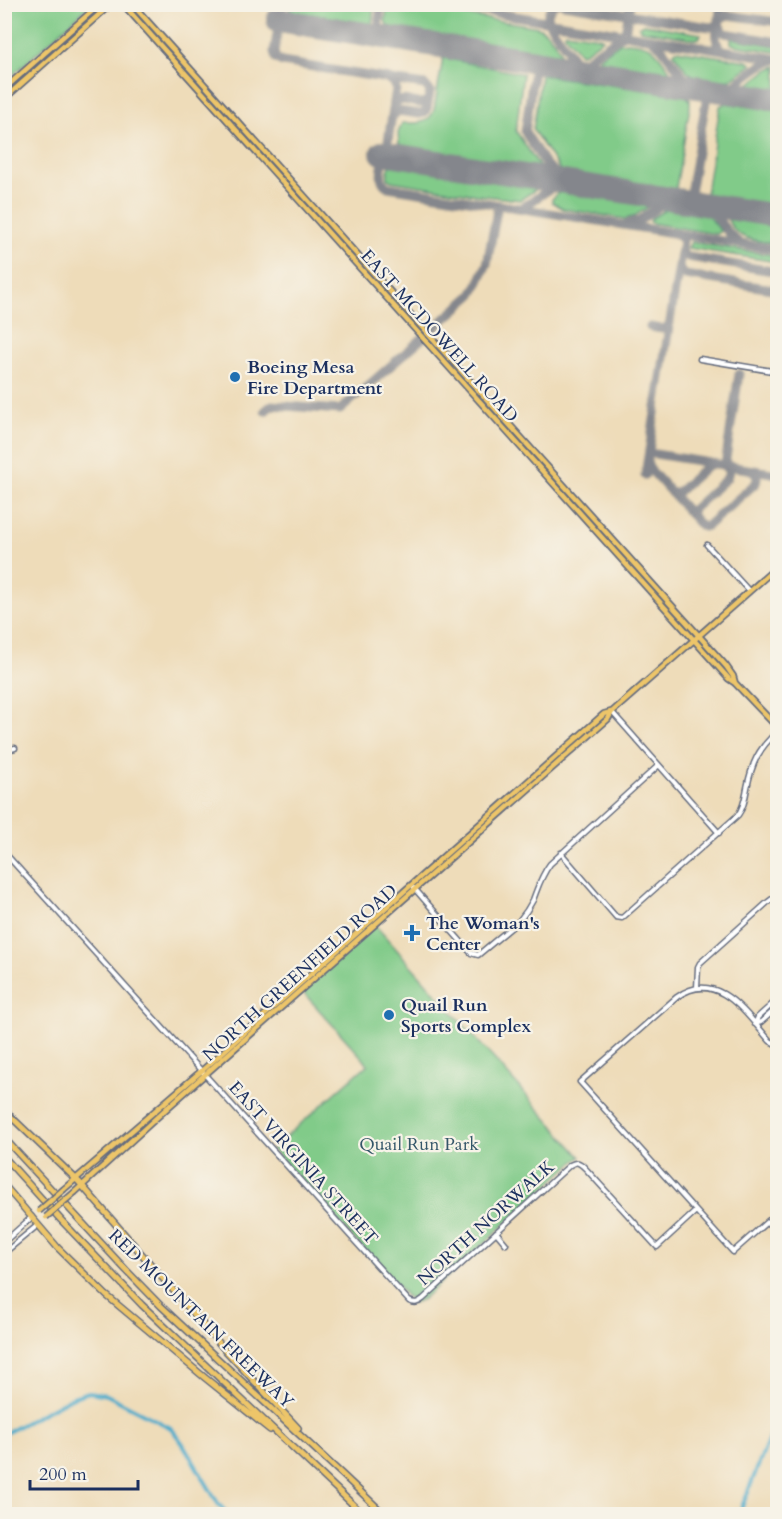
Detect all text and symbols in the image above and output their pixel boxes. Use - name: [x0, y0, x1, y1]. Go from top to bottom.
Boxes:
- street label: EAST MCDOWELL ROAD: [354, 244, 524, 428]
- place label: Boeing Mesa Fire Department: [247, 355, 383, 401]
- marker: Boeing Mesa Fire Department: [228, 370, 242, 384]
- street label: NORTH GREENFIELD ROAD: [197, 879, 403, 1067]
- place label: The Woman's Center: [426, 911, 540, 957]
- marker: The Woman's Center: [403, 924, 421, 942]
- place label: Quail Run Sports Complex: [401, 993, 531, 1039]
- marker: Quail Run Sports Complex: [382, 1008, 396, 1022]
- street label: EAST VIRGINIA STREET: [223, 1076, 383, 1250]
- park label: Quail Run Park: [359, 1132, 479, 1157]
- street label: NORTH NORWALK: [412, 1154, 561, 1291]
- street label: RED MOUNTAIN FREEWAY: [103, 1224, 300, 1415]
- scale bar: [30, 1453, 138, 1491]
- text: 200 m: [39, 1462, 87, 1487]

